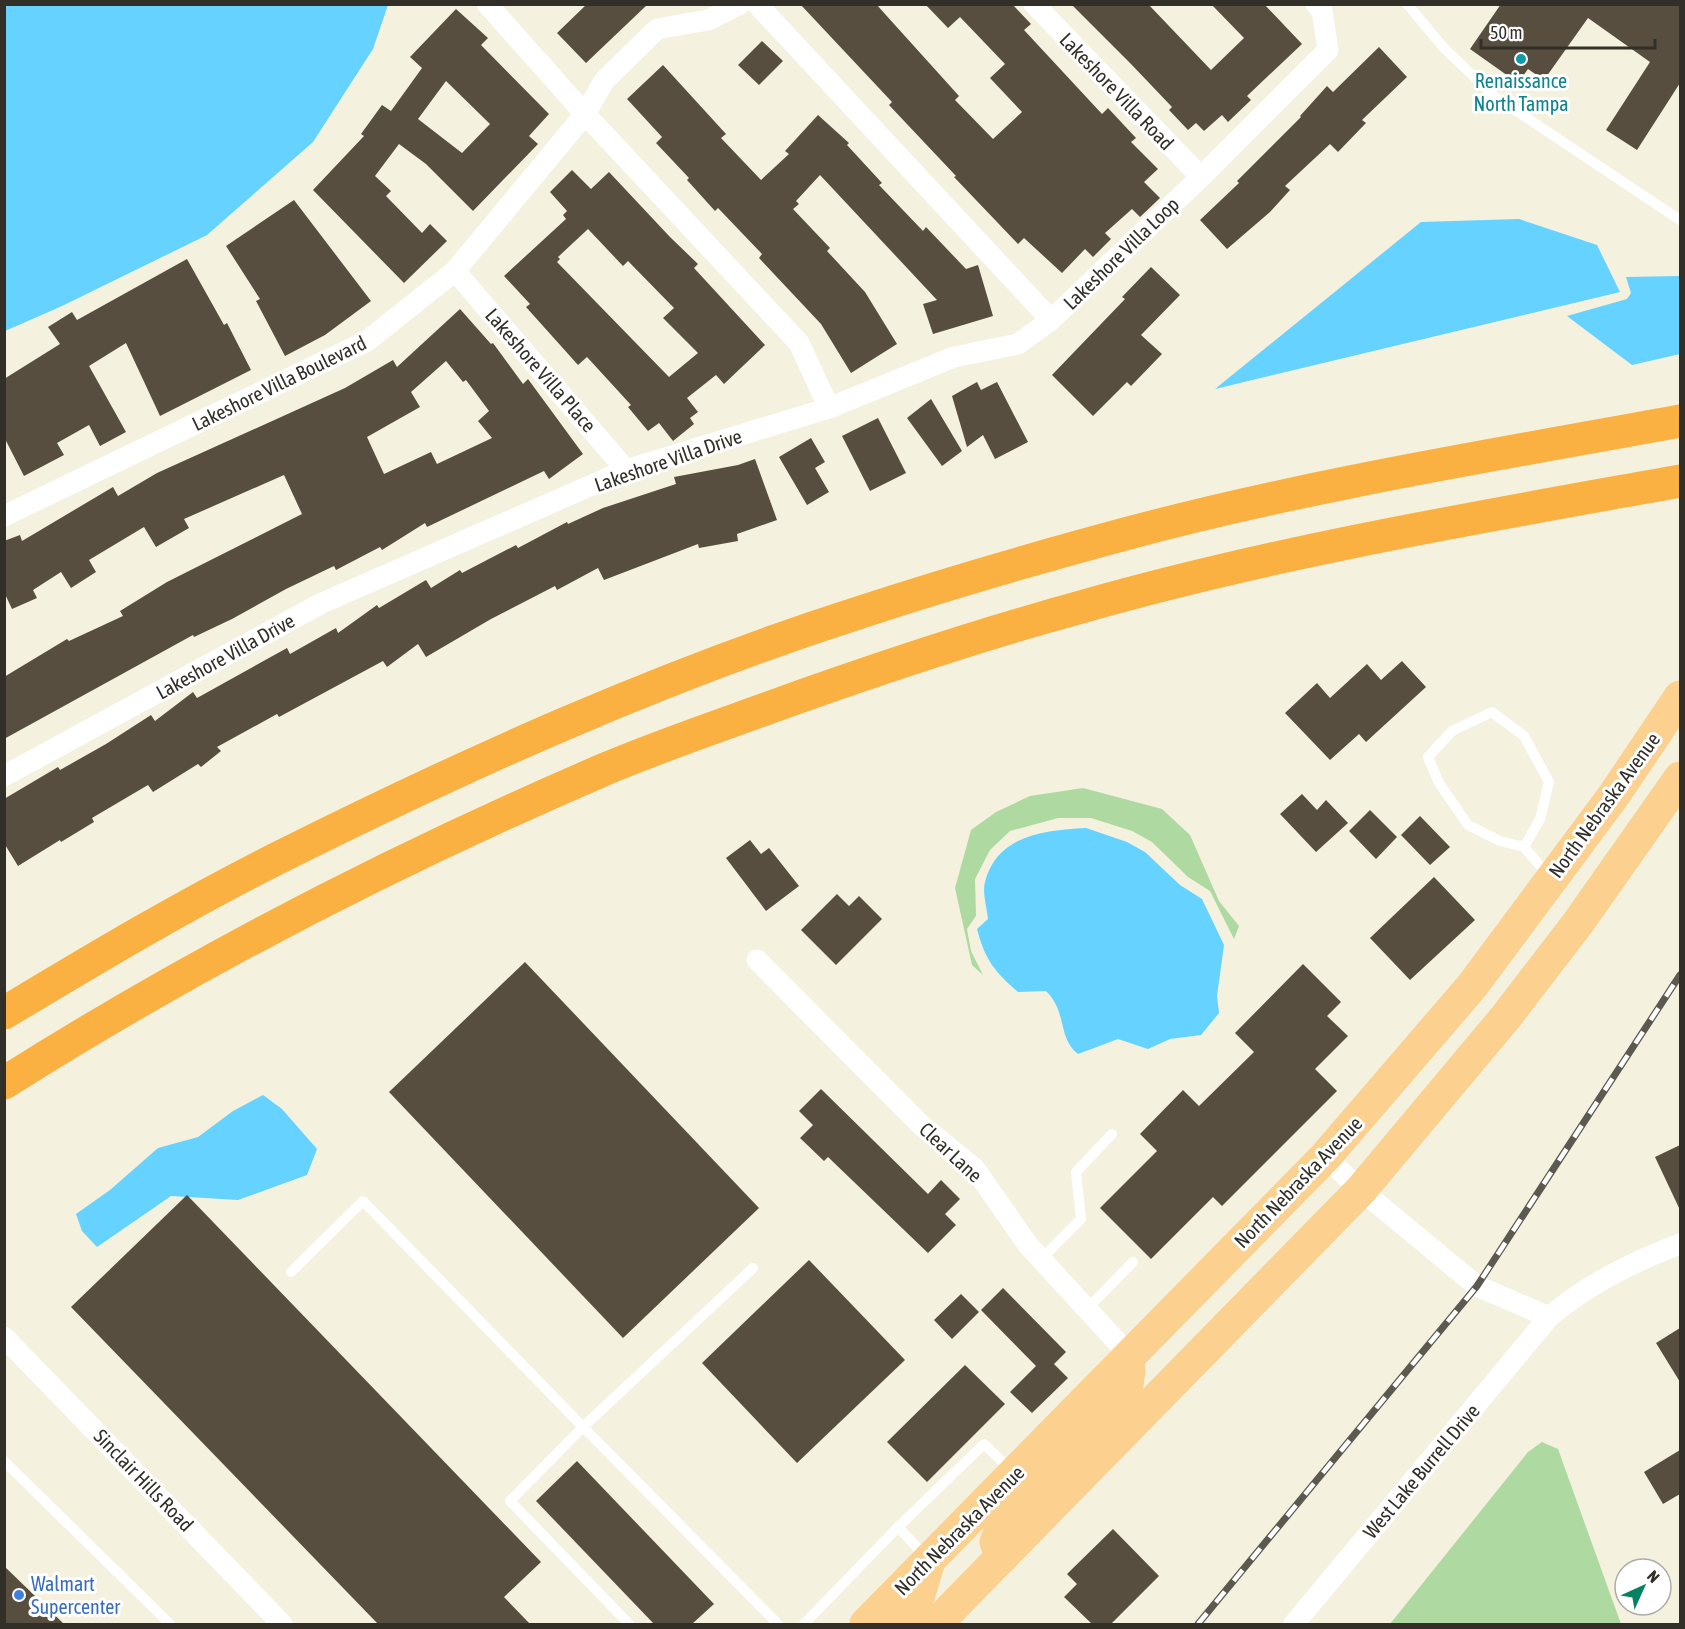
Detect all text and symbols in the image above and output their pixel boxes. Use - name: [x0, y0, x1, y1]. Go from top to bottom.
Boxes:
- scale bar: [1481, 12, 1655, 50]
- text: 50 m: [1490, 22, 1522, 43]
- street label: Lakeshore Villa Road: [1055, 28, 1179, 154]
- marker: Renaissance North Tampa: [1514, 52, 1528, 66]
- place label: Renaissance North Tampa: [1474, 69, 1568, 115]
- street label: Lakeshore Villa Loop: [1059, 192, 1183, 314]
- street label: Lakeshore Villa Place: [481, 303, 601, 437]
- street label: Lakeshore Villa Boulevard: [188, 331, 370, 435]
- street label: Lakeshore Villa Drive: [591, 424, 745, 496]
- street label: Lakeshore Villa Drive: [152, 609, 298, 703]
- street label: North Nebraska Avenue: [1544, 728, 1664, 882]
- street label: North Nebraska Avenue: [1229, 1112, 1367, 1252]
- street label: Clear Lane: [915, 1117, 987, 1187]
- street label: West Lake Burrell Drive: [1358, 1399, 1484, 1543]
- street label: Sinclair Hills Road: [90, 1424, 198, 1536]
- street label: North Nebraska Avenue: [890, 1461, 1028, 1599]
- north arrow: [1613, 1557, 1673, 1617]
- text: N: [1644, 1567, 1663, 1586]
- place label: Walmart Supercenter: [31, 1572, 121, 1618]
- marker: Walmart Supercenter: [12, 1588, 26, 1602]

